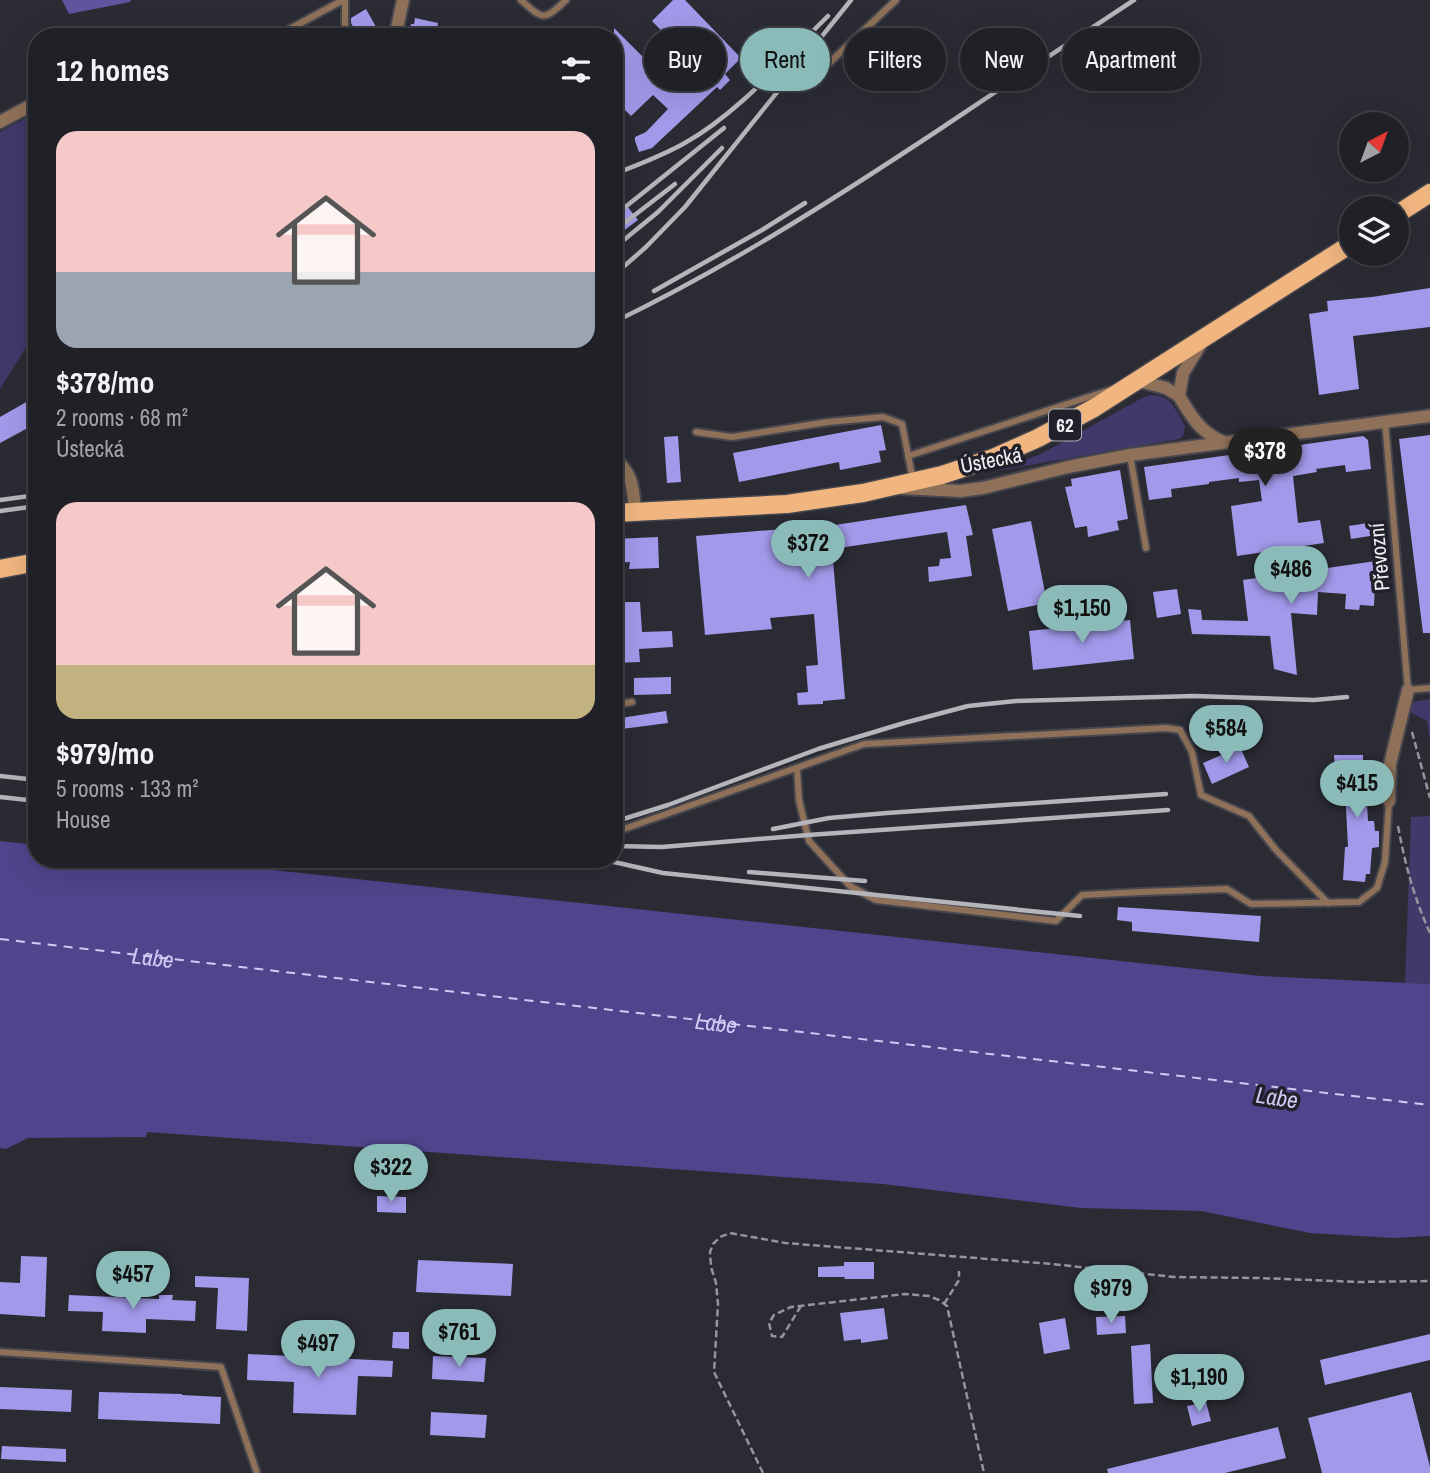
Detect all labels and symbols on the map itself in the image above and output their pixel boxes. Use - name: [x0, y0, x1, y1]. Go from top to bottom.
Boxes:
- north arrow: [1339, 112, 1409, 182]
- road number: 62: [1049, 410, 1081, 440]
- pin: $378: [1224, 428, 1306, 488]
- street label: Ústecká: [958, 440, 1025, 480]
- pin: $372: [767, 520, 849, 580]
- street label: Převozní: [1362, 522, 1396, 592]
- pin: $486: [1250, 546, 1332, 606]
- pin: $1,150: [1025, 586, 1139, 645]
- pin: $584: [1185, 706, 1267, 765]
- pin: $415: [1316, 760, 1398, 820]
- water label: Labe: [130, 939, 176, 975]
- water label: Labe: [694, 1004, 739, 1040]
- water label: Labe: [1254, 1079, 1300, 1115]
- pin: $322: [350, 1144, 432, 1204]
- pin: $457: [92, 1252, 174, 1311]
- pin: $979: [1070, 1266, 1152, 1325]
- pin: $761: [418, 1310, 500, 1369]
- pin: $497: [277, 1320, 359, 1380]
- pin: $1,190: [1142, 1354, 1256, 1414]

